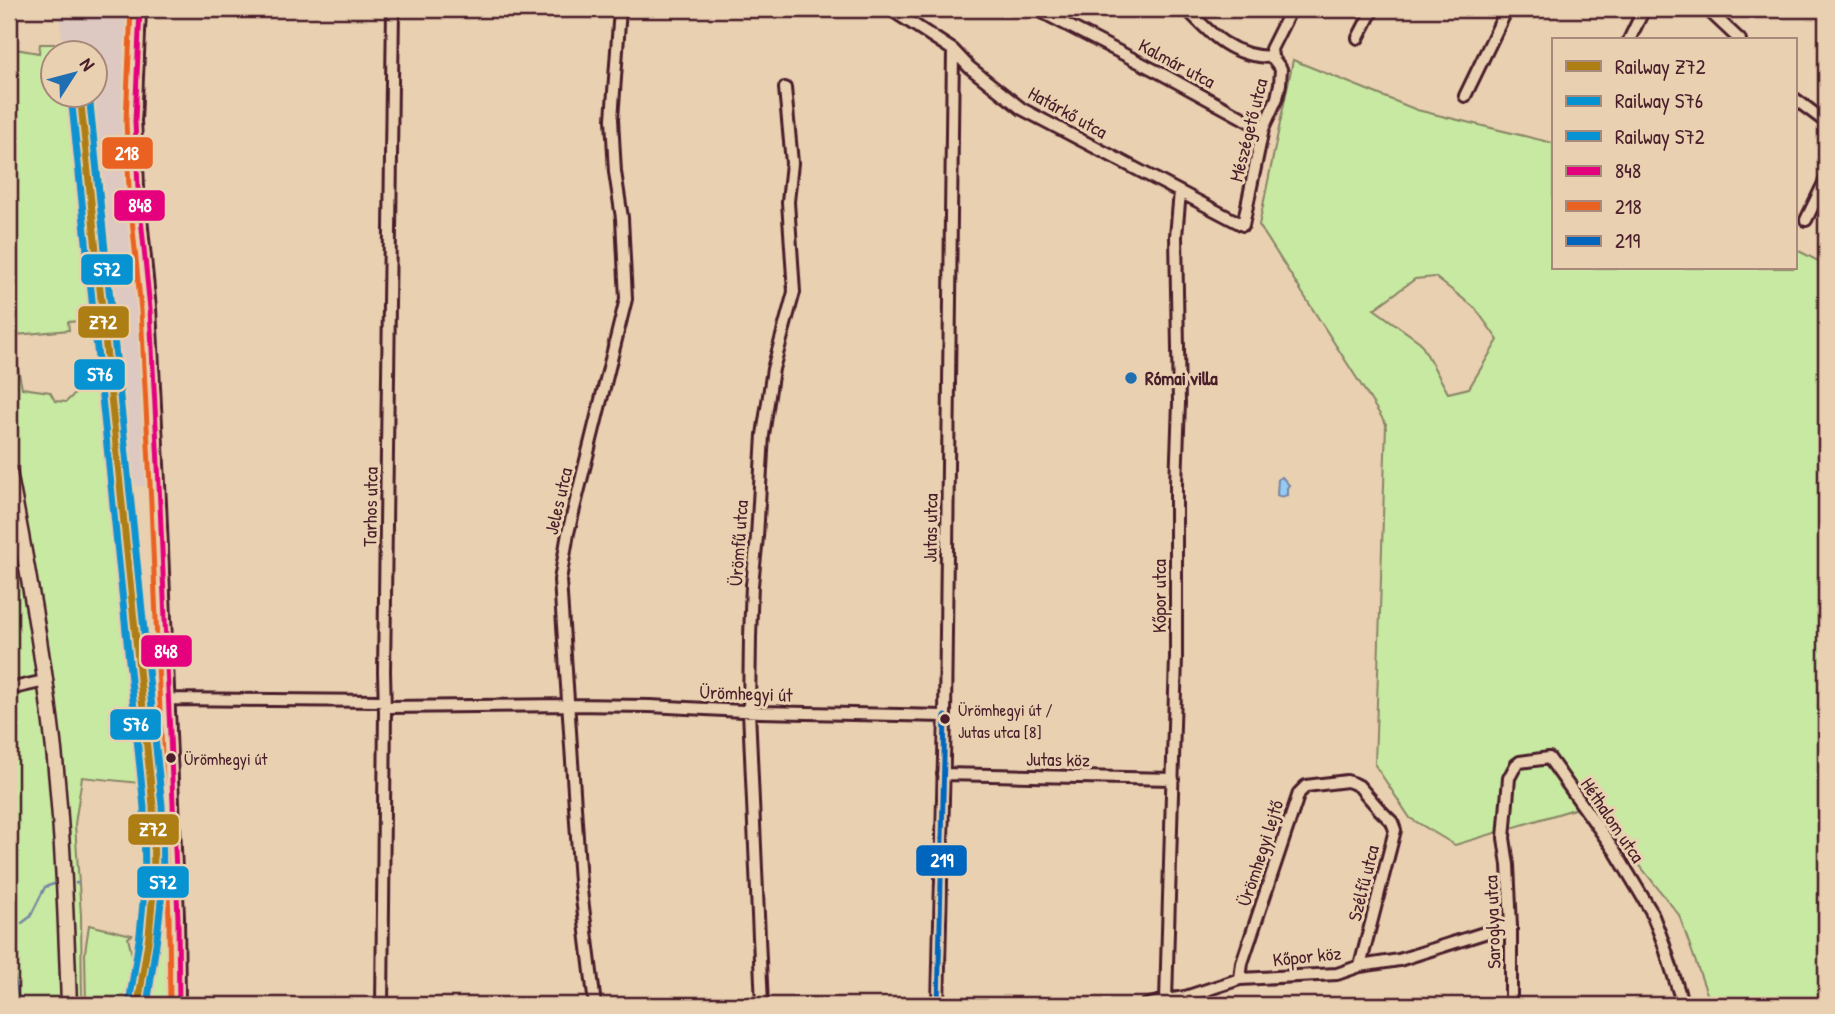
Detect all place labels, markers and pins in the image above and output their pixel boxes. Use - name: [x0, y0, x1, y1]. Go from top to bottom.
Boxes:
- place label: Római villa: [1145, 365, 1218, 391]
- marker: Római villa: [1123, 370, 1139, 386]
- place label: Ürömhegyi út / Jutas utca [8]: [958, 698, 1052, 743]
- marker: Ürömhegyi út / Jutas utca [8]: [938, 712, 952, 726]
- place label: Ürömhegyi út: [184, 747, 268, 770]
- marker: Ürömhegyi út: [164, 751, 178, 765]

